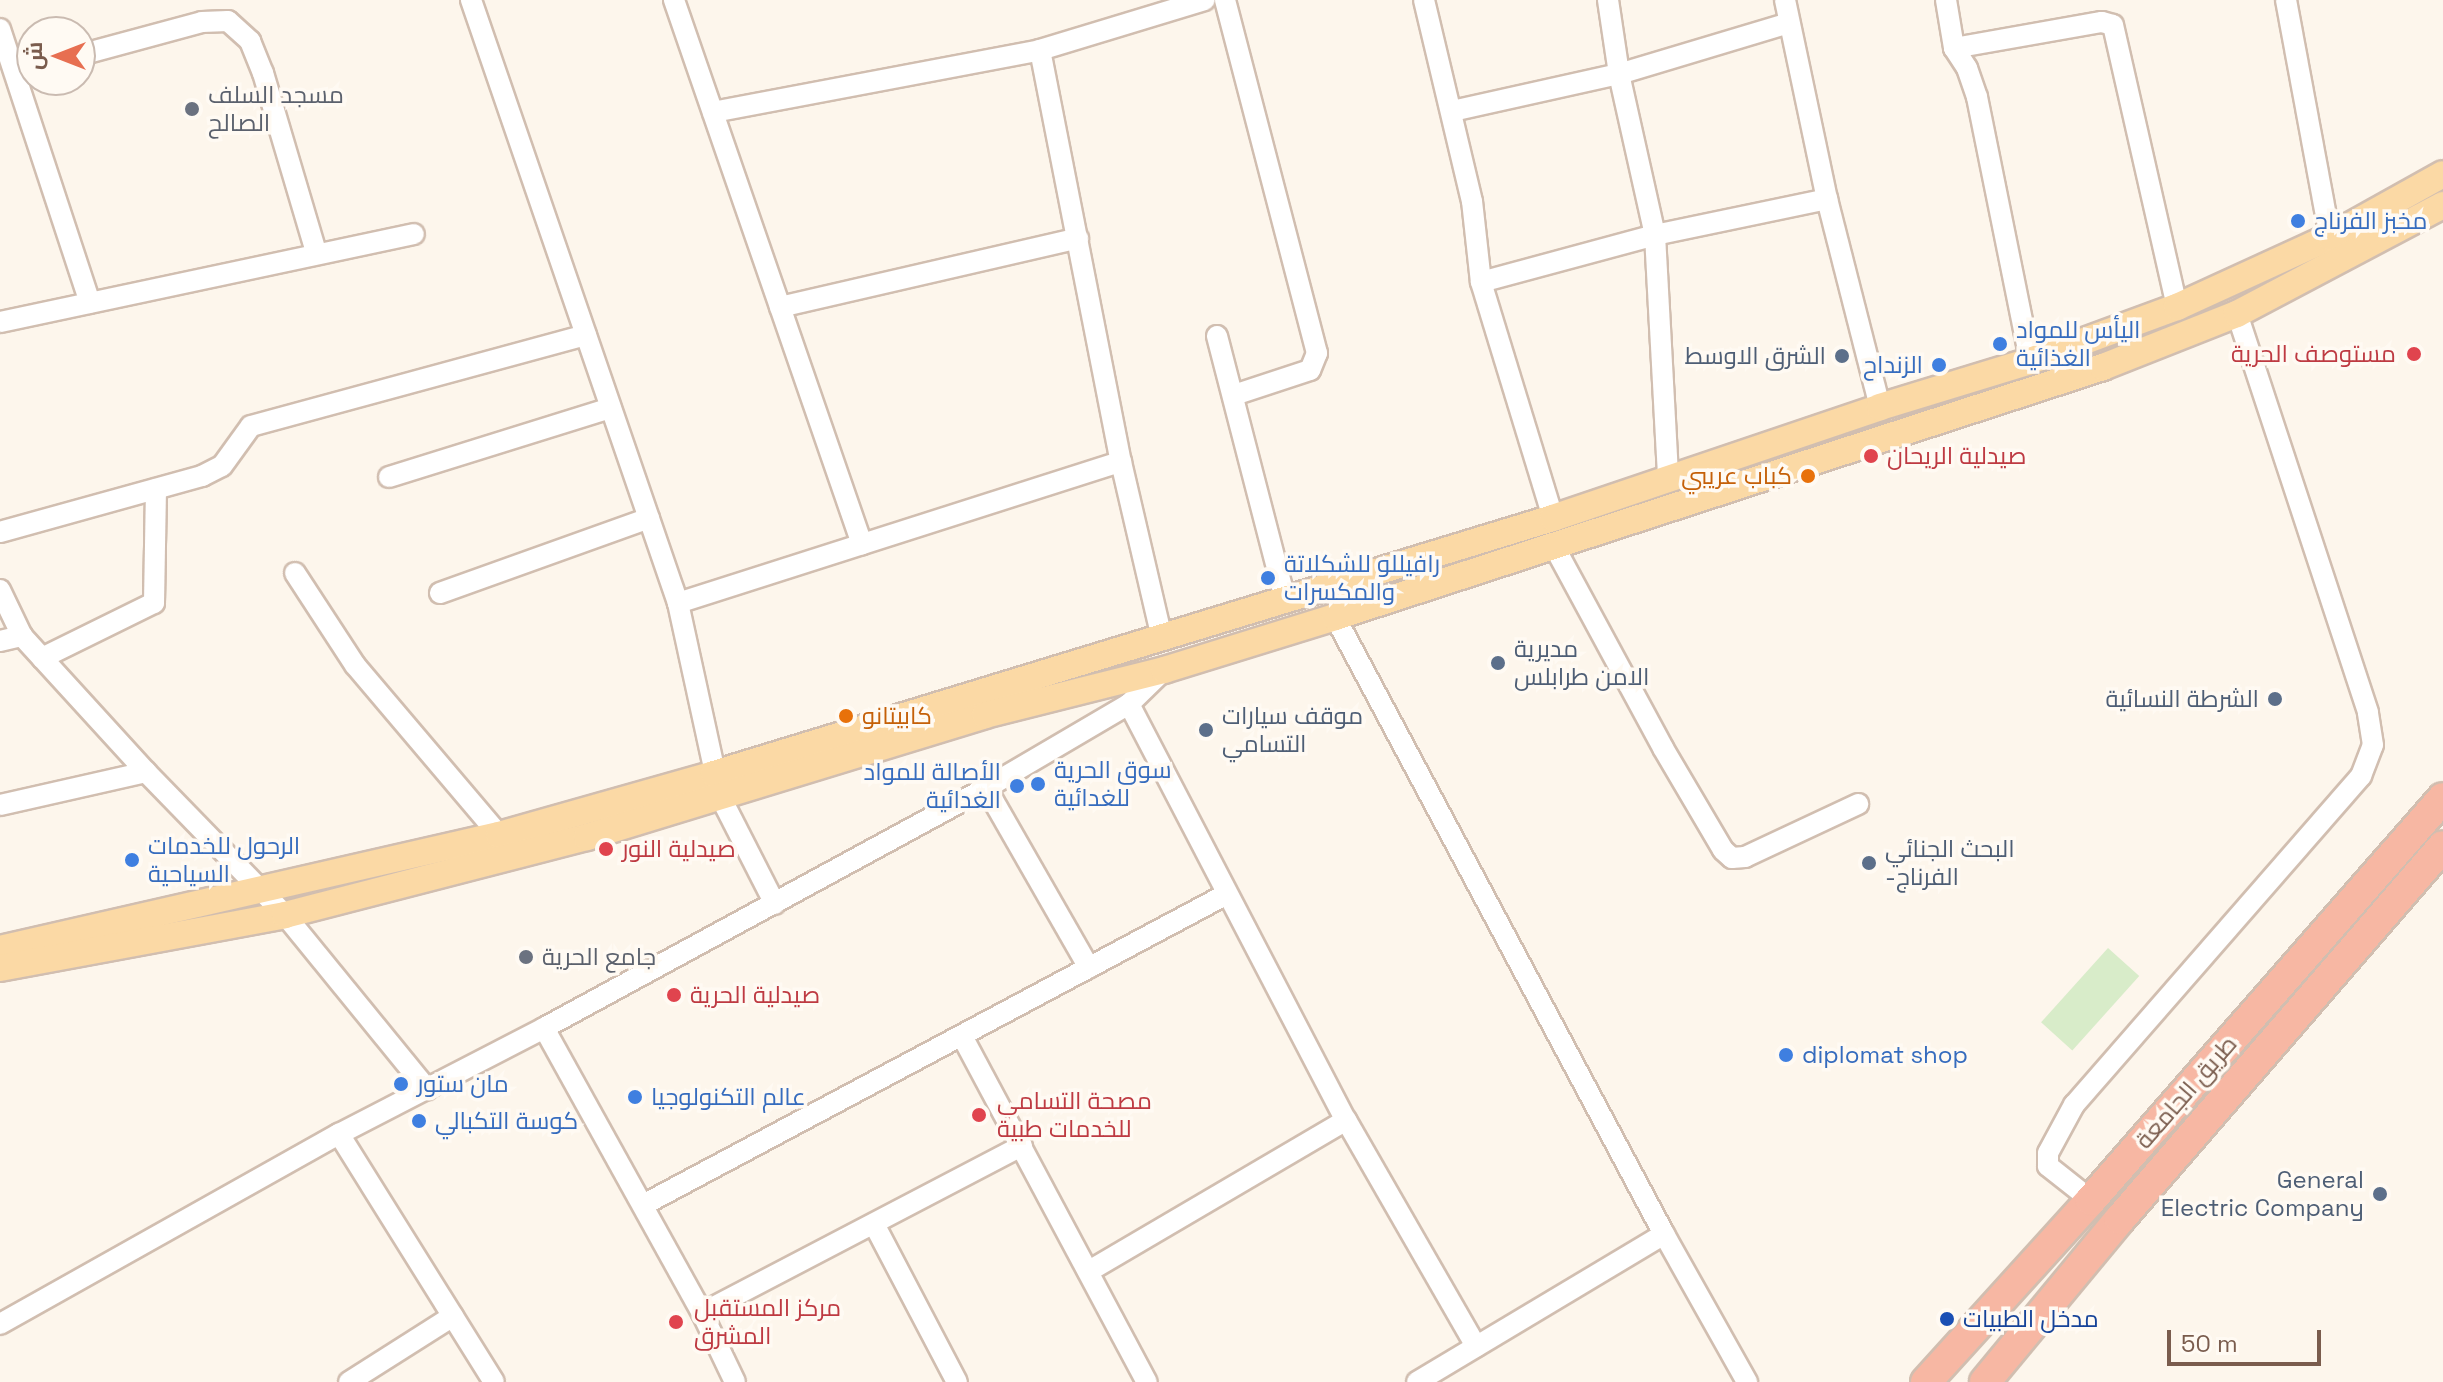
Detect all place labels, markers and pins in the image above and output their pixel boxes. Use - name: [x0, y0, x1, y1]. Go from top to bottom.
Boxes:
- place label: مسجد السلف الصالح: [208, 81, 344, 137]
- marker: مسجد السلف الصالح: [183, 100, 201, 118]
- place label: مخبز الفرناج: [2314, 207, 2427, 235]
- marker: مخبز الفرناج: [2289, 212, 2307, 230]
- place label: اليأس للمواد الغذائية: [2016, 316, 2141, 372]
- marker: اليأس للمواد الغذائية: [1991, 335, 2009, 353]
- place label: مستوصف الحرية: [2231, 340, 2396, 368]
- place label: الشرق الاوسط: [1685, 342, 1826, 370]
- marker: مستوصف الحرية: [2403, 343, 2425, 365]
- marker: الشرق الاوسط: [1833, 347, 1851, 365]
- place label: الزنداح: [1863, 351, 1923, 379]
- marker: الزنداح: [1930, 356, 1948, 374]
- place label: صيدلية الريحان: [1887, 442, 2026, 470]
- marker: صيدلية الريحان: [1862, 447, 1880, 465]
- place label: كباب عريبي: [1681, 462, 1792, 490]
- marker: كباب عريبي: [1799, 467, 1817, 485]
- place label: رافيللو للشكلاتة والمكسرات: [1284, 550, 1440, 606]
- marker: رافيللو للشكلاتة والمكسرات: [1259, 569, 1277, 587]
- place label: مديرية الامن طرابلس: [1514, 635, 1649, 691]
- marker: مديرية الامن طرابلس: [1489, 654, 1507, 672]
- place label: الشرطة النسائية: [2105, 685, 2259, 713]
- marker: الشرطة النسائية: [2266, 690, 2284, 708]
- place label: كابيتانو: [862, 702, 932, 730]
- place label: موقف سيارات التسامي: [1222, 702, 1363, 758]
- marker: كابيتانو: [837, 707, 855, 725]
- marker: موقف سيارات التسامي: [1197, 721, 1215, 739]
- place label: سوق الحرية للغدائية: [1054, 756, 1172, 812]
- place label: الأصالة للمواد الغدائية: [864, 758, 1001, 814]
- marker: سوق الحرية للغدائية: [1029, 775, 1047, 793]
- marker: الأصالة للمواد الغدائية: [1008, 777, 1026, 795]
- place label: الرحول للخدمات السياحية: [148, 832, 300, 888]
- place label: صيدلية النور: [622, 835, 736, 863]
- place label: البحث الجنائي -الفرناج: [1885, 835, 2015, 891]
- marker: صيدلية النور: [597, 840, 615, 858]
- marker: الرحول للخدمات السياحية: [123, 851, 141, 869]
- marker: البحث الجنائي -الفرناج: [1860, 854, 1878, 872]
- place label: جامع الحرية: [542, 943, 656, 971]
- marker: جامع الحرية: [517, 948, 535, 966]
- place label: صيدلية الحرية: [690, 981, 820, 1009]
- marker: صيدلية الحرية: [665, 986, 683, 1004]
- place label: diplomat shop: [1802, 1041, 1968, 1069]
- marker: diplomat shop: [1777, 1046, 1795, 1064]
- place label: مان ستور: [417, 1070, 509, 1098]
- marker: مان ستور: [392, 1075, 410, 1093]
- place label: عالم التكنولوجيا: [651, 1083, 806, 1111]
- place label: مصحة التسامي للخدمات طبية: [997, 1087, 1152, 1143]
- marker: عالم التكنولوجيا: [626, 1088, 644, 1106]
- marker: مصحة التسامي للخدمات طبية: [968, 1104, 990, 1126]
- place label: كوسة التكبالي: [435, 1107, 578, 1135]
- marker: كوسة التكبالي: [410, 1112, 428, 1130]
- place label: General Electric Company: [2161, 1166, 2364, 1222]
- marker: General Electric Company: [2371, 1185, 2389, 1203]
- place label: مركز المستقبل المشرق: [694, 1294, 841, 1350]
- place label: مدخل الطبيات: [1963, 1305, 2099, 1333]
- marker: مدخل الطبيات: [1938, 1310, 1956, 1328]
- marker: مركز المستقبل المشرق: [665, 1311, 687, 1333]

